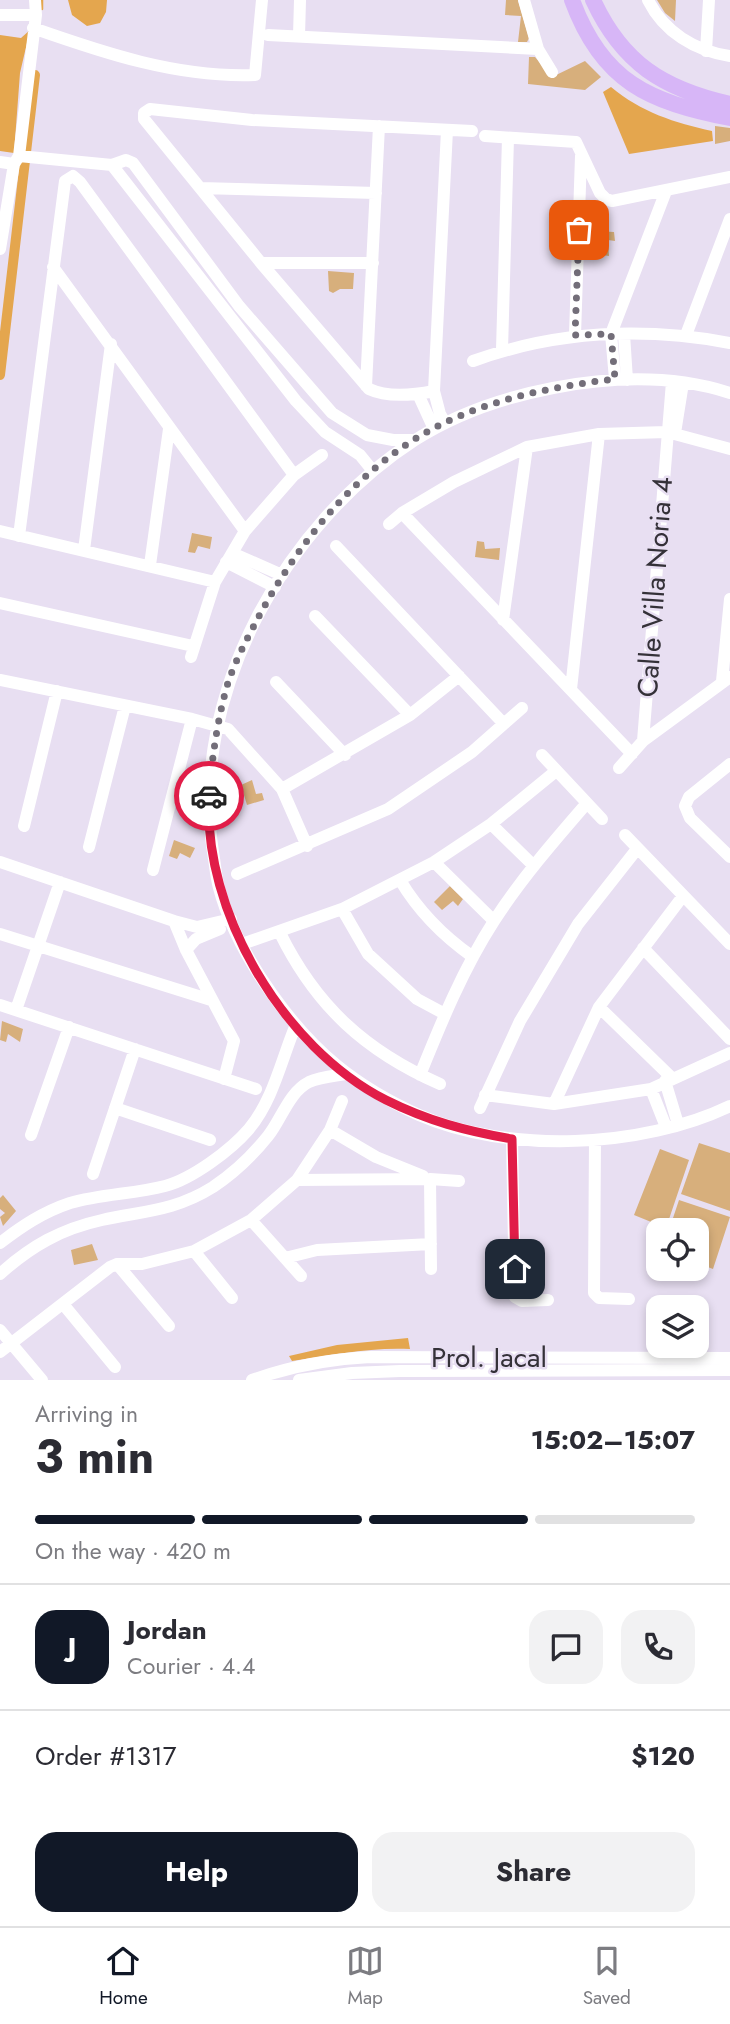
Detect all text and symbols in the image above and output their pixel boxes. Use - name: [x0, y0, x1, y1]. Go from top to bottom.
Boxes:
- pin: [549, 200, 609, 260]
- icon: bag: [560, 211, 598, 249]
- street label: Calle Villa Noria 4: [627, 475, 683, 699]
- courier: [174, 761, 244, 831]
- icon: car: [190, 777, 228, 815]
- map controls: [646, 1218, 709, 1358]
- button: locate: [646, 1218, 709, 1281]
- pin: [485, 1239, 545, 1299]
- icon: home: [496, 1250, 534, 1288]
- button: layers: [646, 1295, 709, 1358]
- street label: Prol. Jacal: [431, 1337, 547, 1378]
- text: Arriving in: [35, 1397, 138, 1431]
- text: 15:02–15:07: [531, 1421, 695, 1459]
- text: 3 min: [35, 1424, 154, 1490]
- text: On the way · 420 m: [35, 1534, 231, 1568]
- button: chat: [529, 1610, 603, 1684]
- button: phone: [621, 1610, 695, 1684]
- text: Jordan: [127, 1611, 207, 1649]
- text: J: [68, 1628, 76, 1666]
- text: Courier · 4.4: [127, 1649, 255, 1683]
- text: Order #1317: [35, 1737, 176, 1775]
- text: $120: [631, 1737, 695, 1775]
- button: Help: [35, 1832, 358, 1912]
- button: Share: [372, 1832, 695, 1912]
- tab: Home: [99, 1942, 148, 2011]
- tab: Map: [346, 1942, 384, 2011]
- tab: Saved: [583, 1942, 631, 2011]

